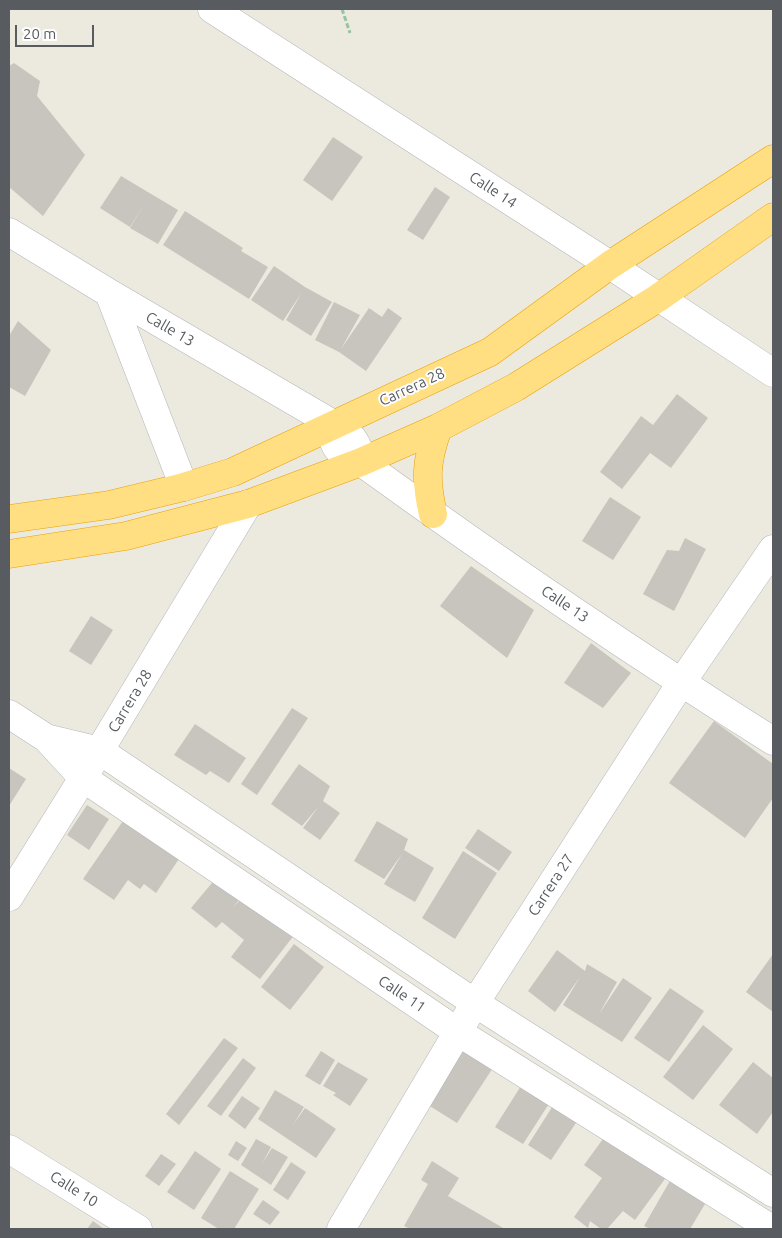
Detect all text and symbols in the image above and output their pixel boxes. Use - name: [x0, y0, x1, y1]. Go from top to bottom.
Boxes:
- scale bar: [18, 15, 96, 47]
- text: 20 m: [23, 25, 56, 42]
- street label: Calle 14: [466, 168, 520, 212]
- street label: Calle 13: [142, 308, 198, 350]
- street label: Carrera 28: [376, 364, 448, 410]
- street label: Calle 13: [538, 582, 592, 626]
- street label: Carrera 28: [104, 666, 156, 736]
- street label: Carrera 27: [524, 851, 578, 919]
- street label: Calle 11: [375, 972, 429, 1016]
- street label: Calle 10: [47, 1167, 101, 1211]

